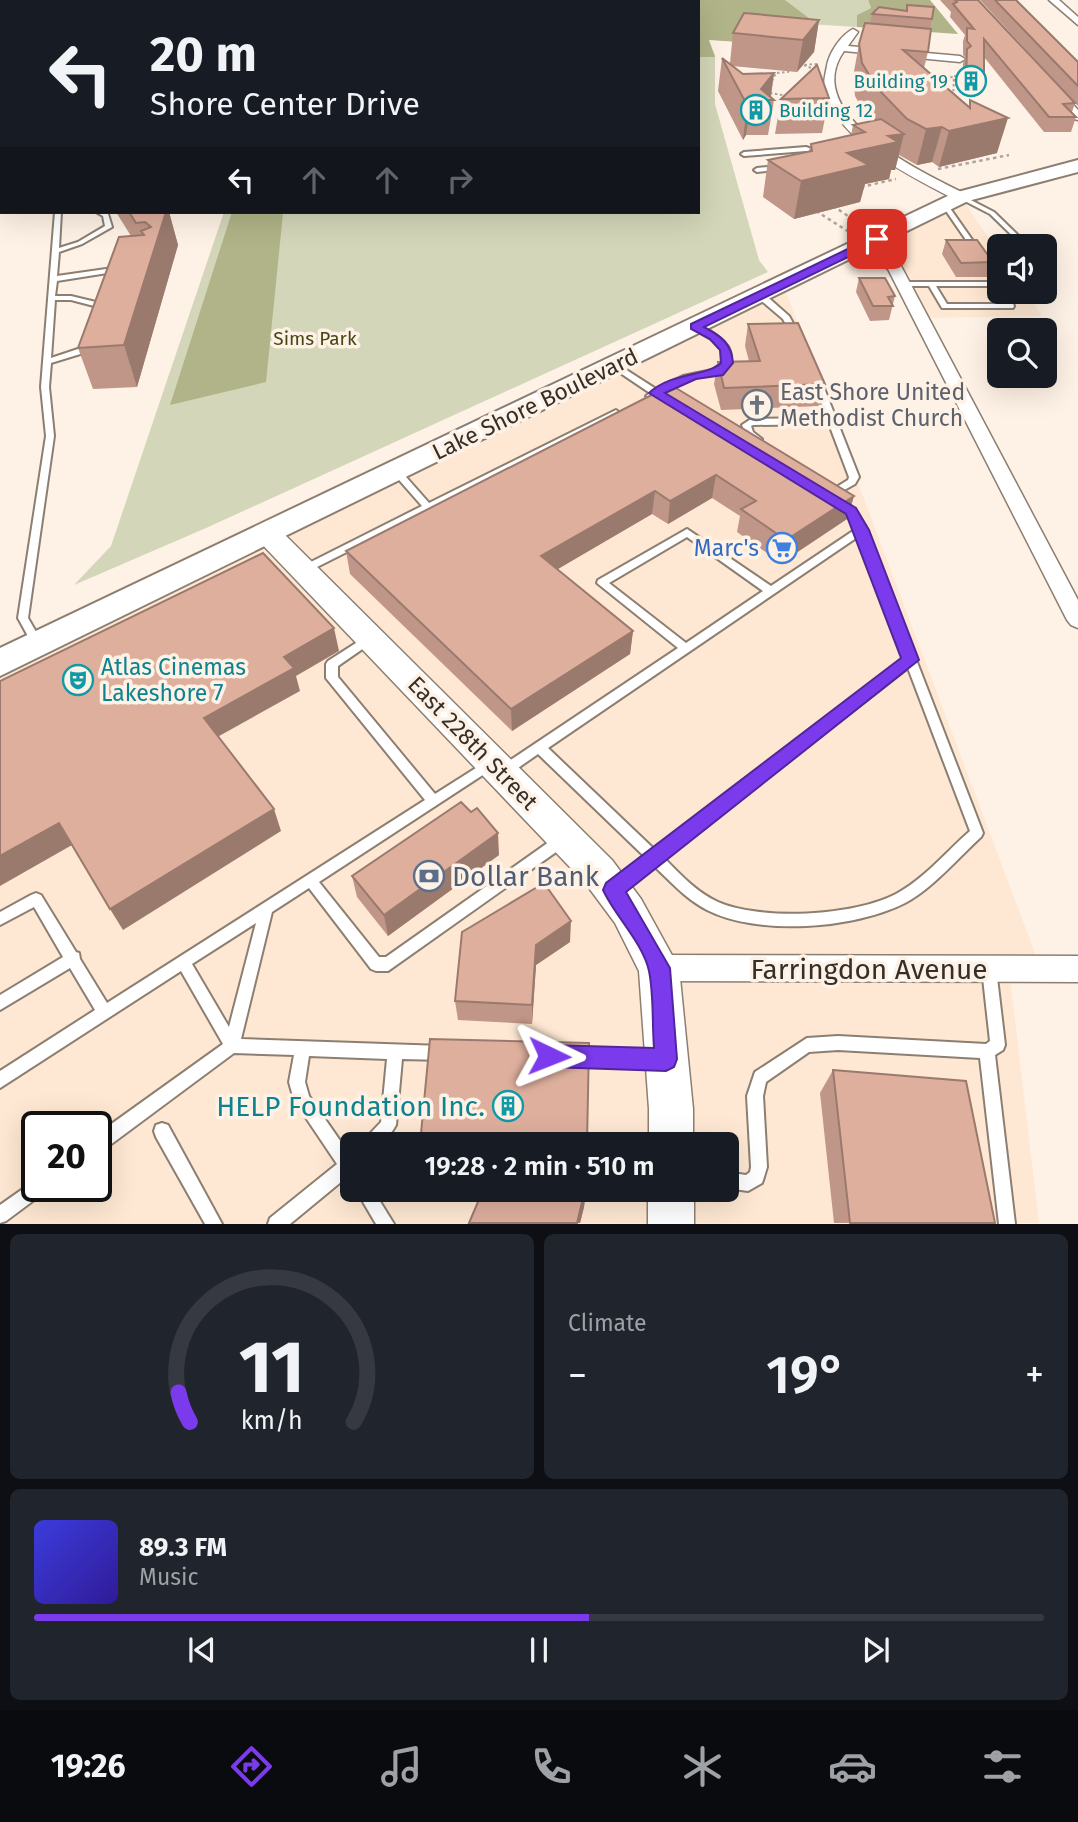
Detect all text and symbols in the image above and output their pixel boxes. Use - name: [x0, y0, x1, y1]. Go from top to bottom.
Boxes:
- text: 20 m: [150, 25, 257, 84]
- icon: left: [35, 28, 126, 119]
- building icon: Building 19: [954, 64, 988, 98]
- place label: Building 19: [854, 70, 948, 93]
- text: Shore Center Drive: [150, 85, 420, 123]
- building icon: Building 12: [739, 93, 773, 127]
- place label: Building 12: [779, 99, 873, 122]
- icon: left: [222, 161, 260, 199]
- icon: ahead: [295, 161, 333, 199]
- icon: ahead: [368, 161, 406, 199]
- icon: right: [441, 161, 479, 199]
- pin: [847, 209, 907, 269]
- icon: arrive: [858, 220, 896, 258]
- map controls: [987, 234, 1057, 388]
- button: sound: [987, 234, 1057, 304]
- button: search: [987, 318, 1057, 388]
- park label: Sims Park: [273, 327, 357, 350]
- street label: Lake Shore Boulevard: [428, 342, 642, 466]
- place label: East Shore United Methodist Church: [780, 378, 965, 432]
- church icon: East Shore United Methodist Church: [740, 388, 774, 422]
- supermarket icon: Marc's: [765, 531, 799, 565]
- place label: Marc's: [694, 534, 759, 562]
- place label: Atlas Cinemas Lakeshore 7: [101, 653, 246, 707]
- theatre icon: Atlas Cinemas Lakeshore 7: [61, 663, 95, 697]
- street label: East 228th Street: [402, 670, 544, 816]
- bank icon: Dollar Bank: [412, 859, 446, 893]
- place label: Dollar Bank: [452, 860, 600, 893]
- street label: Farringdon Avenue: [750, 953, 988, 986]
- position arrow: [512, 1019, 586, 1093]
- building icon: HELP Foundation Inc.: [491, 1089, 525, 1123]
- place label: HELP Foundation Inc.: [216, 1090, 485, 1123]
- speed limit sign: 20: [21, 1111, 112, 1202]
- text: 19:28 · 2 min · 510 m: [424, 1151, 655, 1182]
- text: Climate: [568, 1309, 647, 1337]
- text: 11: [239, 1325, 305, 1412]
- text: 19°: [766, 1344, 846, 1407]
- text: −: [568, 1352, 587, 1398]
- text: +: [1025, 1352, 1044, 1398]
- text: km/h: [241, 1406, 303, 1436]
- text: 89.3 FM: [139, 1532, 227, 1563]
- text: Music: [139, 1563, 199, 1591]
- icon: previous: [183, 1631, 221, 1669]
- icon: pause: [520, 1631, 558, 1669]
- icon: next: [857, 1631, 895, 1669]
- icon: directions: [227, 1742, 276, 1791]
- icon: music: [377, 1742, 426, 1791]
- icon: phone: [527, 1742, 576, 1791]
- icon: climate: [678, 1742, 727, 1791]
- icon: car: [828, 1742, 877, 1791]
- icon: filters: [978, 1742, 1027, 1791]
- text: 19:26: [51, 1747, 126, 1785]

